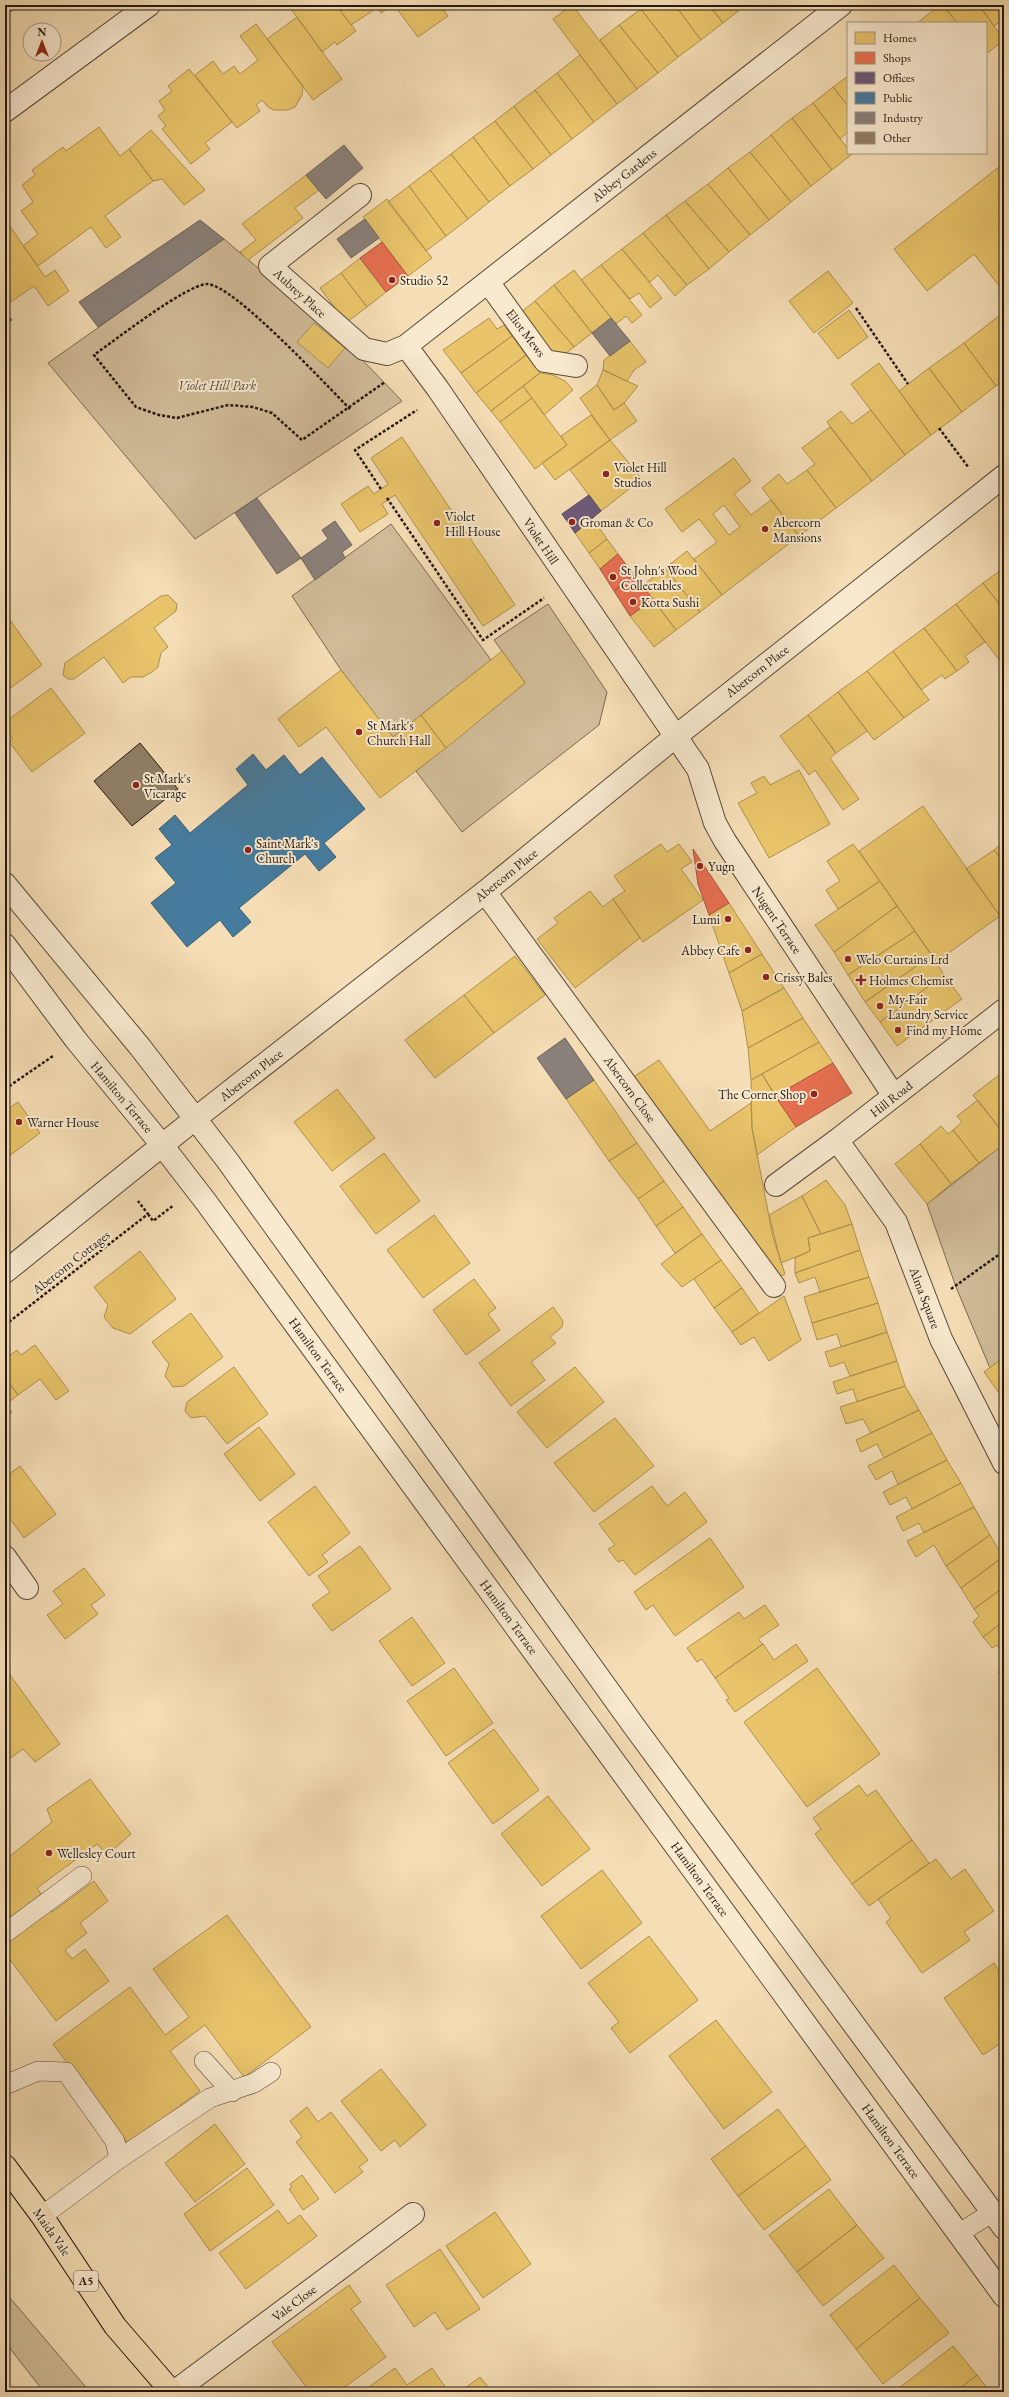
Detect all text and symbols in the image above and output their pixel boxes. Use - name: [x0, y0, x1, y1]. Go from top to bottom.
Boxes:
- north arrow: [22, 22, 62, 62]
- legend: [847, 22, 987, 154]
- text: N: [38, 25, 47, 39]
- text: Homes: [883, 30, 917, 46]
- text: Shops: [883, 50, 911, 66]
- text: Offices: [883, 70, 915, 86]
- text: Public: [883, 90, 913, 106]
- text: Industry: [883, 110, 923, 126]
- text: Other: [883, 130, 911, 146]
- street label: Abbey Gardens: [587, 144, 660, 206]
- street label: Aubrey Place: [269, 264, 330, 321]
- place label: Studio 52: [400, 272, 449, 289]
- marker: Studio 52: [387, 275, 397, 285]
- street label: Eliot Mews: [502, 305, 550, 361]
- park label: Violet Hill Park: [178, 377, 256, 394]
- place label: Violet Hill Studios: [614, 459, 667, 491]
- marker: Violet Hill Studios: [601, 469, 611, 479]
- place label: Violet Hill House: [445, 508, 501, 540]
- street label: Violet Hill: [519, 514, 563, 568]
- place label: Groman & Co: [580, 514, 653, 531]
- place label: Abercorn Mansions: [772, 514, 821, 546]
- marker: Groman & Co: [567, 517, 577, 527]
- marker: Violet Hill House: [432, 518, 442, 528]
- marker: Abercorn Mansions: [760, 524, 770, 534]
- place label: St John's Wood Collectables: [621, 562, 698, 594]
- marker: St John's Wood Collectables: [608, 572, 618, 582]
- place label: Kotta Sushi: [641, 594, 699, 611]
- marker: Kotta Sushi: [628, 597, 638, 607]
- street label: Abercorn Place: [721, 641, 792, 702]
- place label: St Mark's Church Hall: [367, 717, 431, 749]
- marker: St Mark's Church Hall: [354, 727, 364, 737]
- place label: St Mark's Vicarage: [144, 770, 191, 802]
- marker: St Mark's Vicarage: [131, 780, 141, 790]
- place label: Saint Mark's Church: [256, 835, 318, 867]
- street label: Abercorn Place: [470, 844, 541, 906]
- marker: Saint Mark's Church: [243, 845, 253, 855]
- place label: Yugn: [708, 858, 735, 875]
- marker: Yugn: [695, 861, 705, 871]
- street label: Nugent Terrace: [748, 883, 806, 957]
- place label: Lumi: [692, 911, 720, 928]
- marker: Lumi: [723, 914, 733, 924]
- place label: Abbey Cafe: [680, 942, 740, 959]
- marker: Abbey Cafe: [743, 945, 753, 955]
- place label: Welo Curtains Lrd: [856, 951, 949, 968]
- marker: Welo Curtains Lrd: [843, 954, 853, 964]
- place label: Crissy Bales: [774, 969, 833, 986]
- marker: Crissy Bales: [761, 972, 771, 982]
- place label: Holmes Chemist: [869, 972, 953, 989]
- marker: Holmes Chemist: [856, 975, 866, 985]
- place label: My-Fair Laundry Service: [888, 991, 968, 1023]
- marker: My-Fair Laundry Service: [875, 1001, 885, 1011]
- place label: Find my Home: [906, 1022, 982, 1039]
- marker: Find my Home: [893, 1025, 903, 1035]
- street label: Abercorn Place: [215, 1045, 286, 1106]
- street label: Abercorn Close: [599, 1051, 660, 1126]
- street label: Hamilton Terrace: [87, 1058, 157, 1136]
- street label: Hill Road: [866, 1077, 916, 1121]
- place label: The Corner Shop: [718, 1086, 806, 1103]
- marker: The Corner Shop: [809, 1089, 819, 1099]
- place label: Warner House: [27, 1114, 99, 1131]
- marker: Warner House: [14, 1117, 24, 1127]
- street label: Abercorn Cottages: [28, 1226, 113, 1298]
- street label: Alma Square: [905, 1264, 944, 1331]
- street label: Hamilton Terrace: [285, 1314, 351, 1396]
- street label: Hamilton Terrace: [476, 1576, 542, 1658]
- street label: Hamilton Terrace: [667, 1838, 733, 1920]
- place label: Wellesley Court: [57, 1845, 136, 1862]
- marker: Wellesley Court: [44, 1848, 54, 1858]
- street label: Hamilton Terrace: [858, 2100, 924, 2182]
- street label: Maida Vale: [29, 2205, 75, 2259]
- road number: A5: [74, 2271, 98, 2291]
- street label: Vale Close: [268, 2281, 320, 2325]

